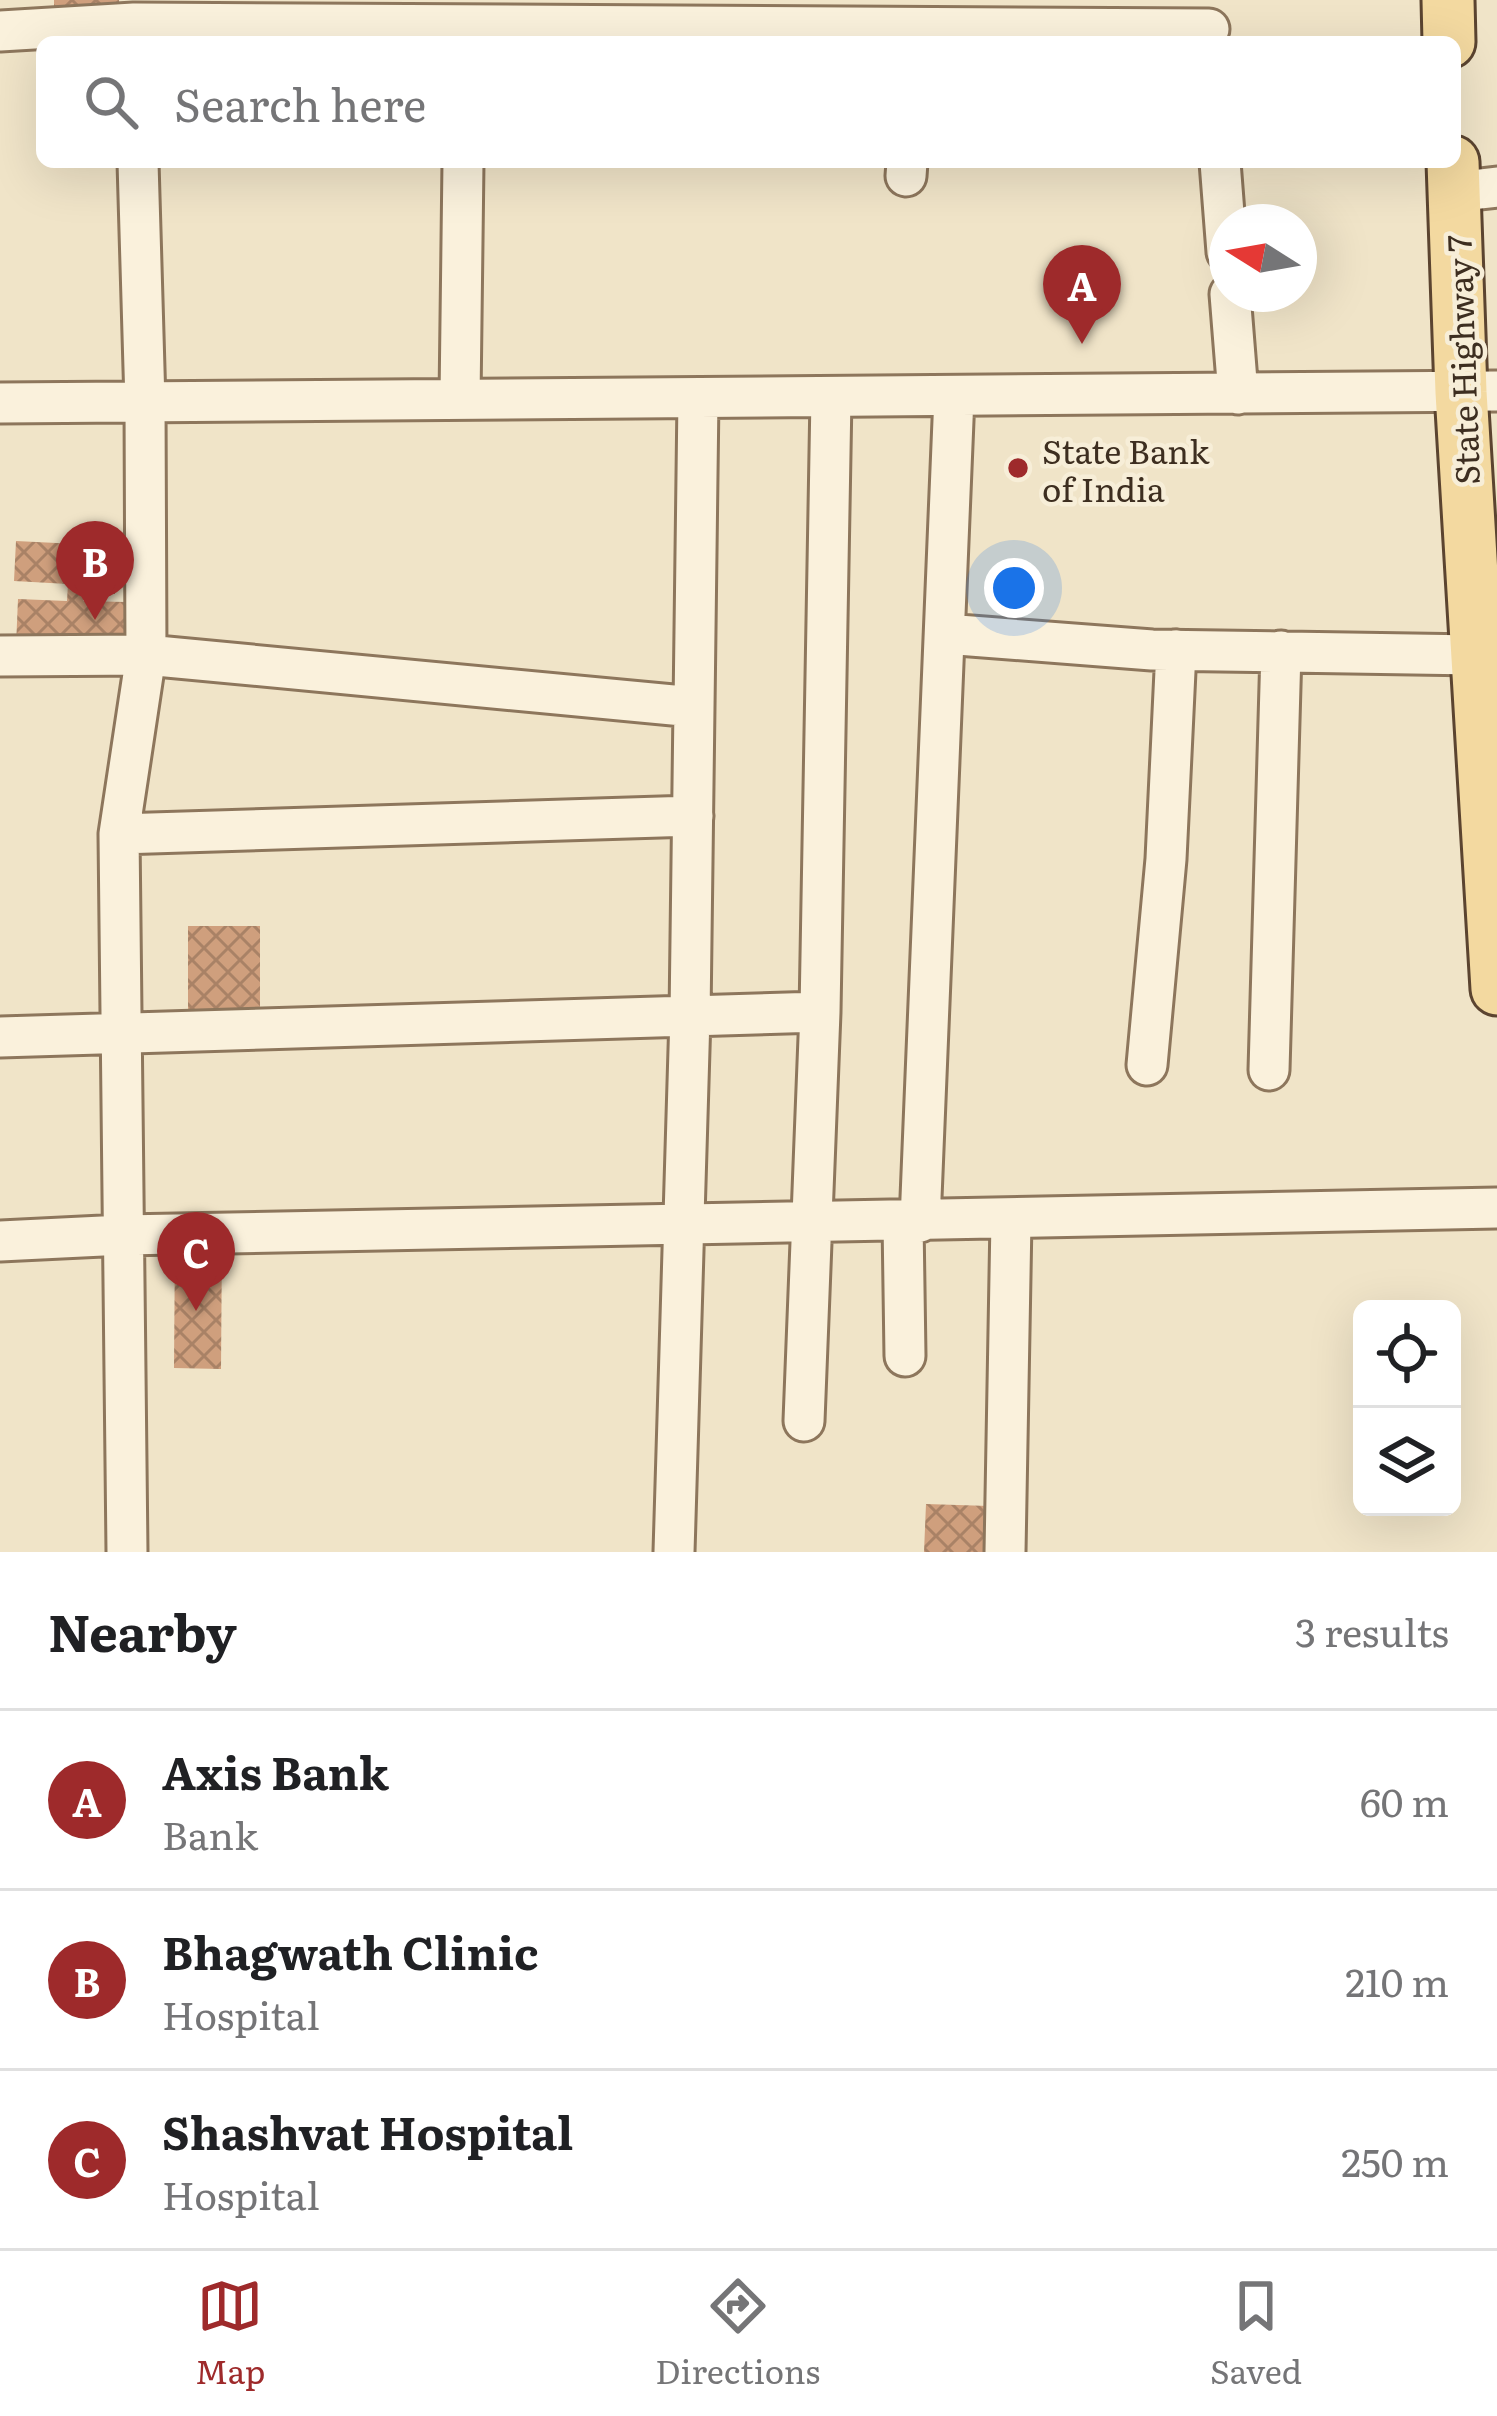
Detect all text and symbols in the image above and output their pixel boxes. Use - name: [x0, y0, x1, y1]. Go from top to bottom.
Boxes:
- search box: [36, 36, 1461, 168]
- icon: search: [78, 69, 144, 135]
- text: Search here: [174, 69, 426, 136]
- north arrow: [1209, 204, 1317, 312]
- street label: State Highway 7: [1432, 234, 1490, 486]
- pin: A: [1043, 245, 1121, 344]
- place label: State Bank of India: [1042, 425, 1210, 512]
- marker: State Bank of India: [1005, 455, 1031, 481]
- pin: B: [56, 521, 134, 620]
- your location: [984, 558, 1044, 618]
- pin: C: [157, 1212, 235, 1311]
- map controls: [1353, 1300, 1461, 1516]
- button: locate: [1353, 1300, 1461, 1408]
- button: layers: [1353, 1408, 1461, 1516]
- text: Nearby: [48, 1592, 237, 1668]
- text: 3 results: [1295, 1601, 1449, 1659]
- text: Axis Bank: [162, 1737, 389, 1804]
- text: A: [72, 1771, 102, 1829]
- text: 60 m: [1360, 1771, 1449, 1829]
- text: Bank: [162, 1804, 258, 1862]
- text: Bhagwath Clinic: [162, 1917, 538, 1984]
- text: B: [74, 1951, 100, 2009]
- text: 210 m: [1345, 1951, 1449, 2009]
- text: Hospital: [162, 1984, 320, 2042]
- text: Shashvat Hospital: [162, 2097, 573, 2164]
- text: C: [73, 2131, 101, 2189]
- text: 250 m: [1341, 2131, 1449, 2189]
- text: Hospital: [162, 2164, 320, 2222]
- tab: Map: [195, 2273, 265, 2394]
- tab: Directions: [655, 2273, 820, 2394]
- tab: Saved: [1210, 2273, 1302, 2394]

